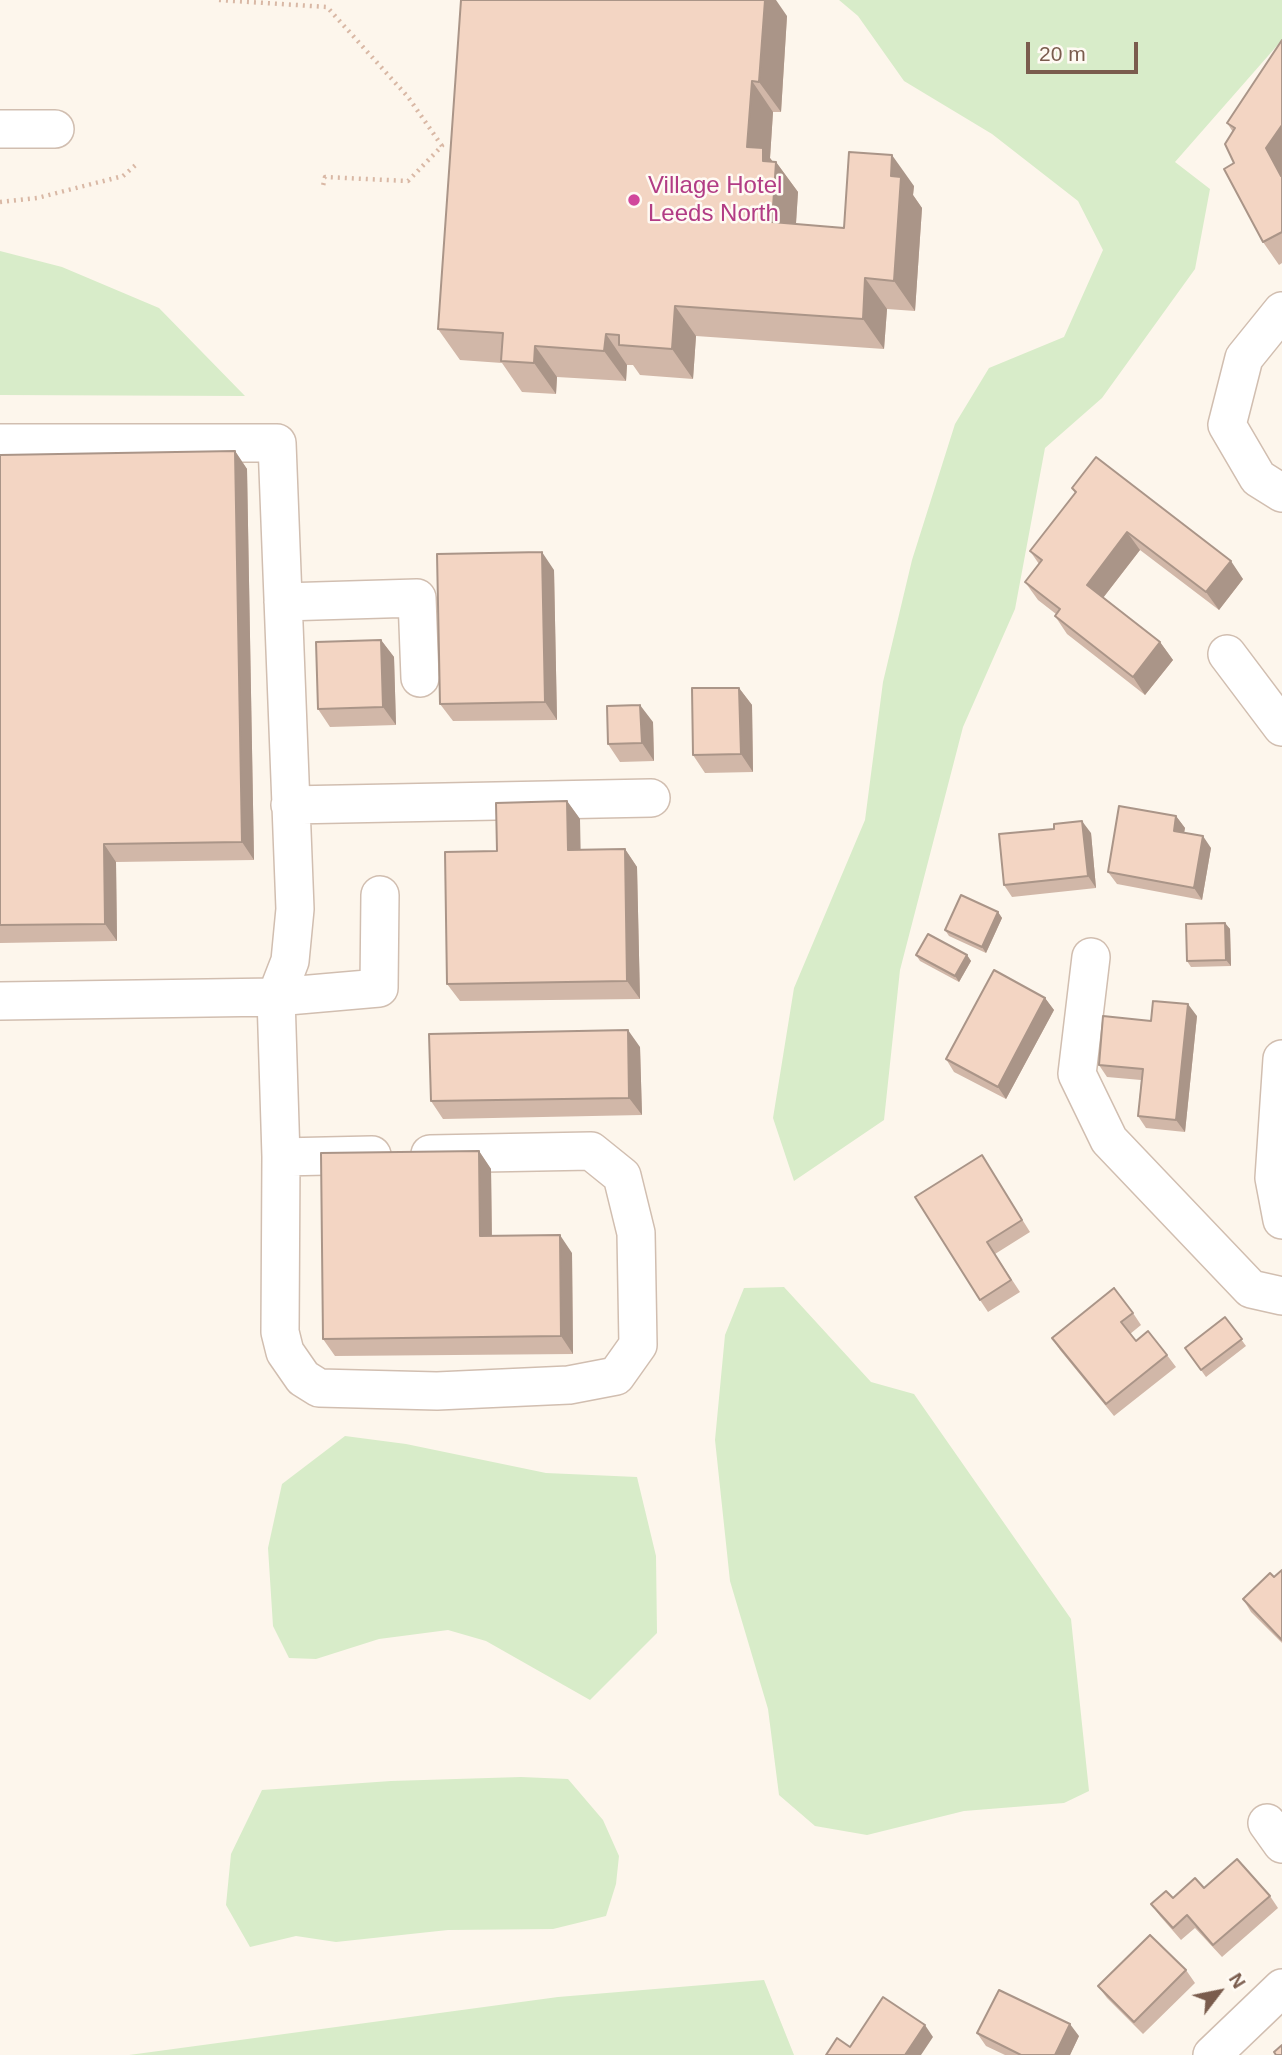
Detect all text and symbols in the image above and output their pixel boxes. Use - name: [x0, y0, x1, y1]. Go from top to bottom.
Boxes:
- scale bar: [1030, 28, 1142, 72]
- text: 20 m: [1039, 42, 1086, 65]
- place label: Village Hotel Leeds North: [648, 172, 782, 228]
- marker: Village Hotel Leeds North: [626, 192, 642, 208]
- north arrow: [1184, 1957, 1254, 2027]
- text: N: [1225, 1969, 1250, 1992]

